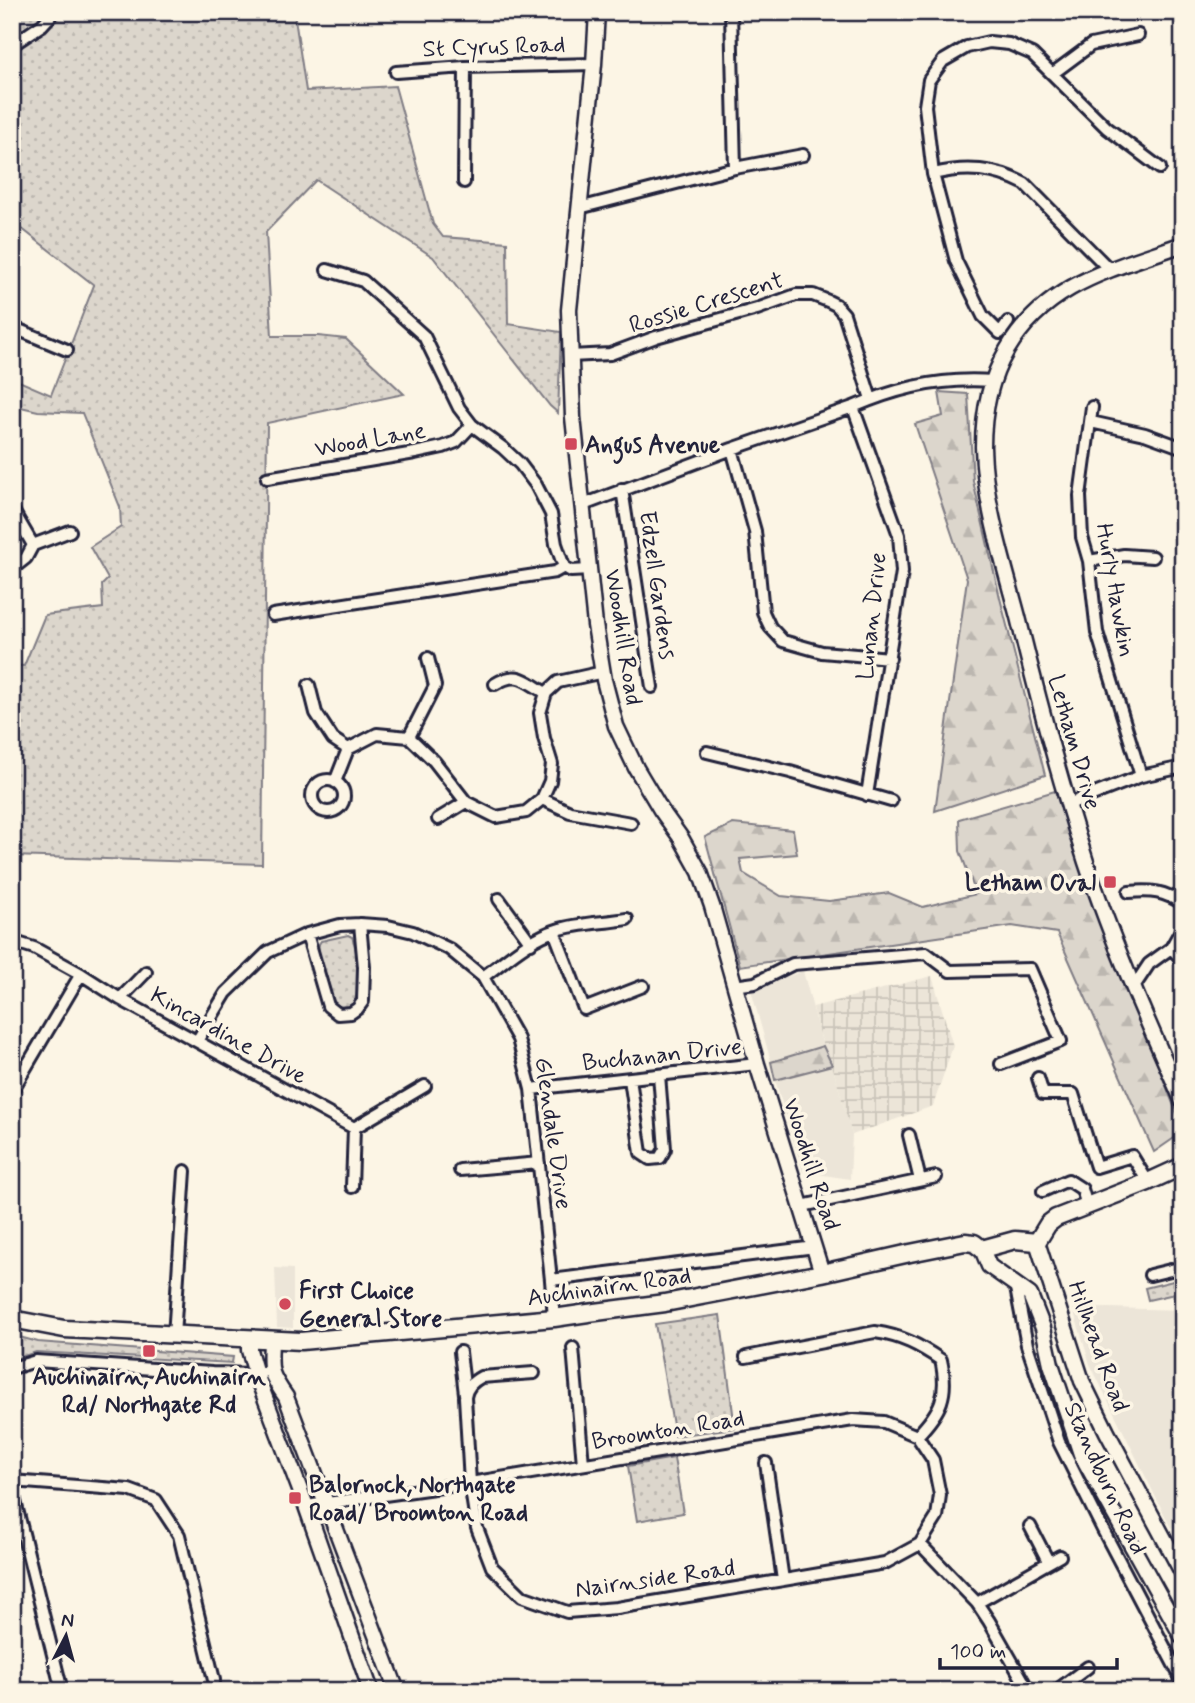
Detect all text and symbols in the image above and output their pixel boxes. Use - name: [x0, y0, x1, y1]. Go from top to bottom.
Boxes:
- street label: St Cyrus Road: [422, 30, 566, 65]
- street label: Rossie Crescent: [626, 265, 787, 342]
- street label: Wood Lane: [312, 415, 428, 465]
- place label: Angus Avenue: [585, 430, 721, 464]
- marker: Angus Avenue: [563, 436, 579, 452]
- street label: Edzell Gardens: [631, 509, 682, 662]
- street label: Hurly Hawkin: [1087, 521, 1142, 660]
- street label: Lunan Drive: [850, 551, 895, 681]
- street label: Woodhill Road: [596, 567, 649, 708]
- street label: Letham Drive: [1040, 671, 1108, 813]
- place label: Letham Oval: [965, 868, 1096, 899]
- marker: Letham Oval: [1102, 874, 1118, 890]
- street label: Kincardine Drive: [144, 980, 312, 1092]
- street label: Buchanan Drive: [581, 1032, 744, 1079]
- street label: Glendale Drive: [526, 1055, 579, 1211]
- street label: Woodhill Road: [775, 1094, 847, 1235]
- street label: Auchinairn Road: [525, 1261, 693, 1314]
- place label: First Choice General Store: [299, 1276, 443, 1335]
- street label: Hillhead Road: [1060, 1277, 1136, 1416]
- marker: First Choice General Store: [277, 1296, 293, 1312]
- marker: Auchinairn, Auchinairn Rd/ Northgate Rd: [141, 1343, 157, 1359]
- place label: Auchinairn, Auchinairn Rd/ Northgate Rd: [32, 1362, 266, 1422]
- street label: Standburn Road: [1056, 1397, 1154, 1560]
- street label: Broomton Road: [590, 1403, 747, 1458]
- place label: Balornock, Northgate Road/ Broomton Road: [309, 1470, 528, 1529]
- marker: Balornock, Northgate Road/ Broomton Road: [287, 1490, 303, 1506]
- street label: Nairnside Road: [573, 1553, 737, 1606]
- north arrow: [32, 1602, 102, 1672]
- text: N: [60, 1607, 75, 1634]
- scale bar: [940, 1626, 1116, 1670]
- text: 100 m: [950, 1638, 1006, 1666]

